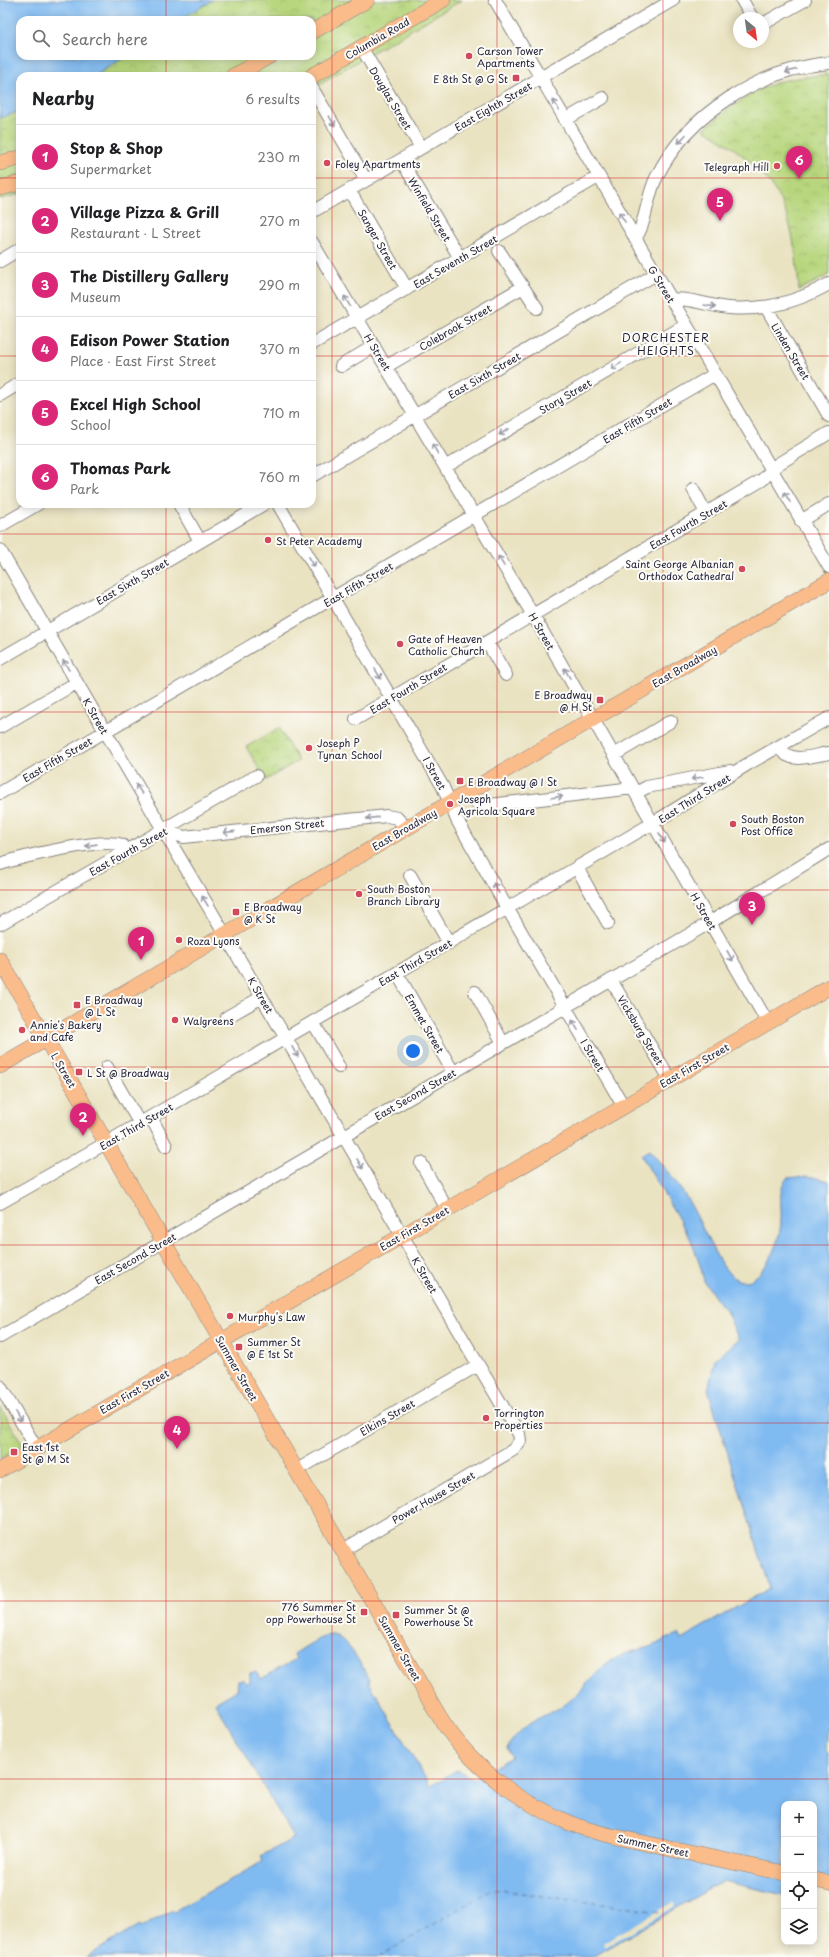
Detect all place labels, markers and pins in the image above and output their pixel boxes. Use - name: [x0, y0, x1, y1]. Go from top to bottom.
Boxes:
- place label: Carson Tower Apartments: [477, 43, 543, 70]
- marker: Carson Tower Apartments: [464, 51, 474, 61]
- place label: E 8th St @ G St: [433, 71, 508, 86]
- marker: E 8th St @ G St: [511, 73, 521, 83]
- pin: 6: [786, 146, 812, 179]
- place label: Foley Apartments: [335, 156, 421, 171]
- marker: Foley Apartments: [322, 158, 332, 168]
- place label: Telegraph Hill: [704, 159, 769, 174]
- marker: Telegraph Hill: [772, 161, 782, 171]
- pin: 5: [707, 188, 733, 221]
- place label: St Peter Academy: [276, 533, 362, 548]
- marker: St Peter Academy: [263, 535, 273, 545]
- place label: Saint George Albanian Orthodox Cathedral: [625, 556, 734, 583]
- marker: Saint George Albanian Orthodox Cathedral: [737, 564, 747, 574]
- place label: Gate of Heaven Catholic Church: [408, 631, 485, 658]
- marker: Gate of Heaven Catholic Church: [395, 639, 405, 649]
- place label: E Broadway @ H St: [534, 687, 592, 714]
- marker: E Broadway @ H St: [595, 695, 605, 705]
- place label: Joseph P Tynan School: [317, 735, 382, 763]
- marker: Joseph P Tynan School: [304, 743, 314, 753]
- place label: E Broadway @ I St: [468, 774, 557, 789]
- marker: E Broadway @ I St: [455, 776, 465, 786]
- place label: Joseph Agricola Square: [458, 791, 535, 818]
- marker: Joseph Agricola Square: [445, 799, 455, 809]
- place label: South Boston Post Office: [741, 811, 804, 838]
- marker: South Boston Post Office: [728, 819, 738, 829]
- place label: South Boston Branch Library: [367, 881, 440, 908]
- marker: South Boston Branch Library: [354, 889, 364, 899]
- pin: 3: [739, 892, 765, 925]
- place label: E Broadway @ K St: [244, 899, 302, 926]
- marker: E Broadway @ K St: [231, 907, 241, 917]
- pin: 1: [128, 927, 154, 960]
- place label: Roza Lyons: [187, 933, 240, 948]
- marker: Roza Lyons: [174, 935, 184, 945]
- place label: E Broadway @ L St: [85, 992, 143, 1019]
- marker: E Broadway @ L St: [72, 1000, 82, 1010]
- place label: Walgreens: [183, 1013, 234, 1028]
- marker: Walgreens: [170, 1015, 180, 1025]
- place label: Annie's Bakery and Cafe: [30, 1017, 102, 1044]
- marker: Annie's Bakery and Cafe: [17, 1025, 27, 1035]
- place label: L St @ Broadway: [87, 1065, 169, 1081]
- marker: L St @ Broadway: [74, 1067, 84, 1077]
- pin: 2: [70, 1103, 96, 1136]
- place label: Murphy's Law: [238, 1309, 306, 1325]
- marker: Murphy's Law: [225, 1311, 235, 1321]
- place label: Summer St @ E 1st St: [247, 1334, 301, 1361]
- marker: Summer St @ E 1st St: [234, 1342, 244, 1352]
- place label: Torrington Properties: [494, 1405, 544, 1432]
- marker: Torrington Properties: [481, 1413, 491, 1423]
- pin: 4: [164, 1416, 190, 1449]
- place label: East 1st St @ M St: [22, 1439, 70, 1466]
- marker: East 1st St @ M St: [9, 1447, 19, 1457]
- place label: 776 Summer St opp Powerhouse St: [266, 1599, 356, 1626]
- place label: Summer St @ Powerhouse St: [404, 1602, 473, 1629]
- marker: 776 Summer St opp Powerhouse St: [359, 1607, 369, 1617]
- marker: Summer St @ Powerhouse St: [391, 1610, 401, 1620]

